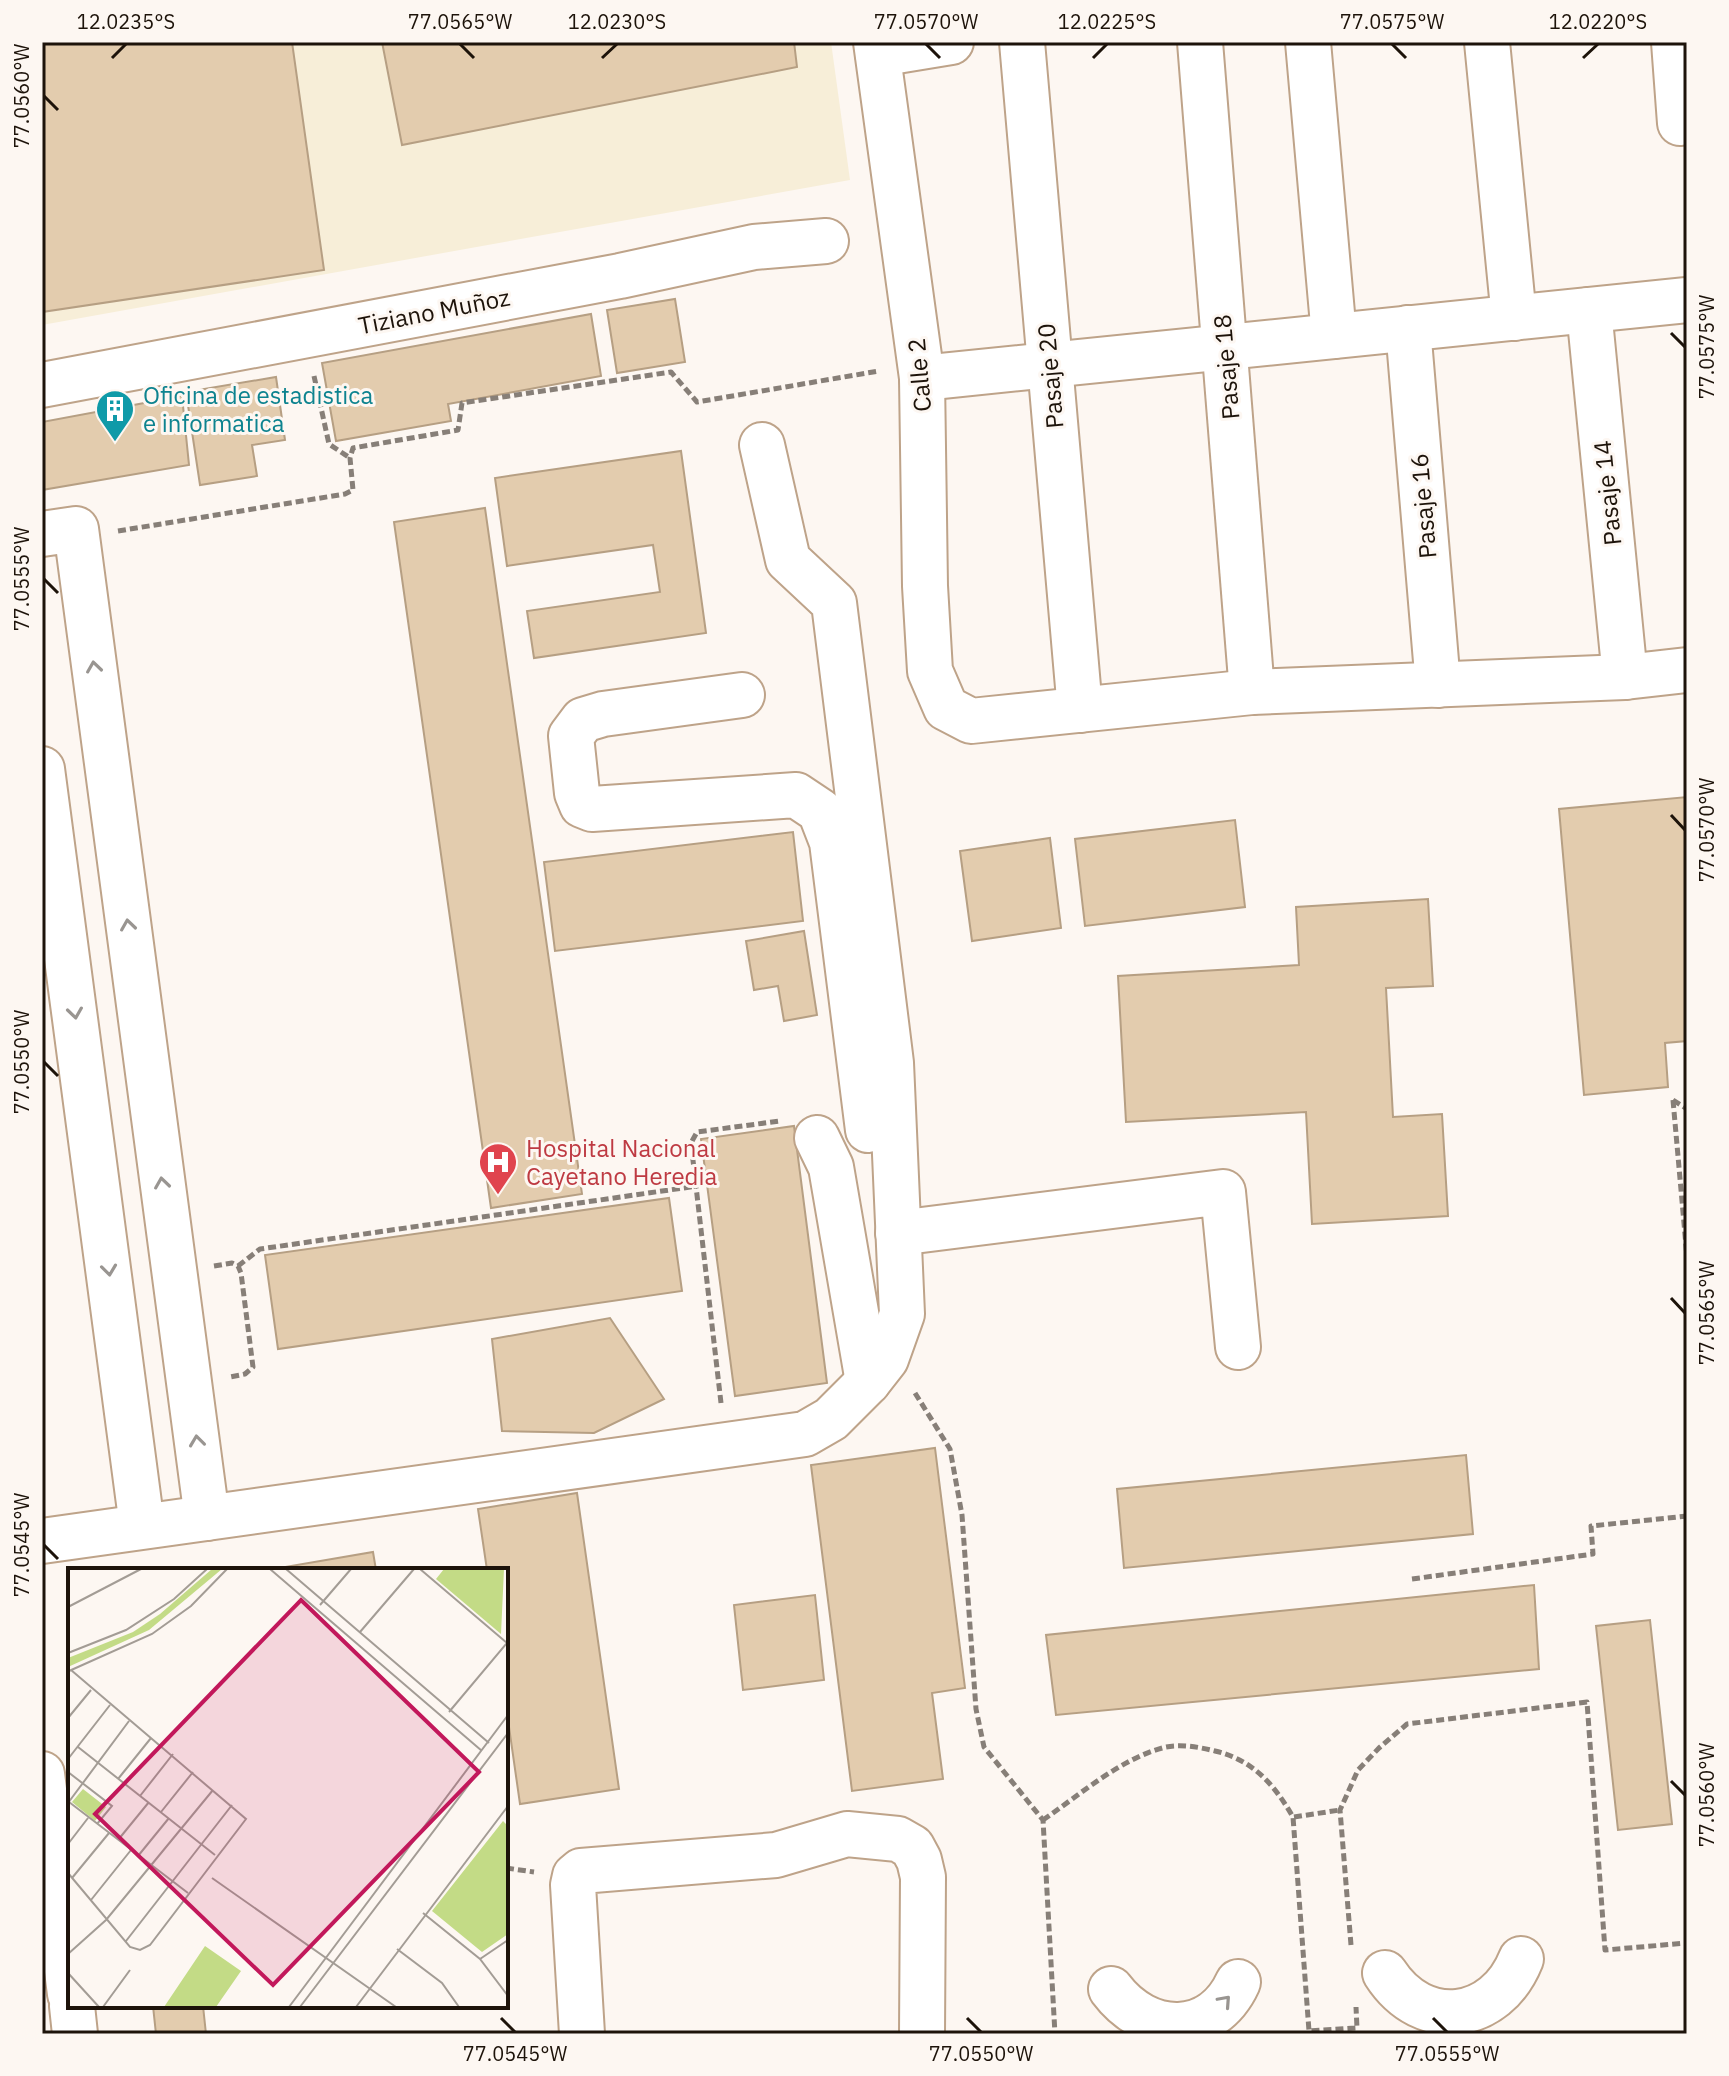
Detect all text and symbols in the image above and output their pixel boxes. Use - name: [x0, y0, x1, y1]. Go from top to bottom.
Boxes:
- text: 12.0235°S: [77, 8, 175, 35]
- text: 77.0565°W: [408, 8, 512, 35]
- text: 12.0230°S: [568, 8, 666, 35]
- text: 77.0570°W: [874, 8, 978, 35]
- text: 12.0225°S: [1058, 8, 1156, 35]
- text: 77.0575°W: [1340, 8, 1444, 35]
- text: 12.0220°S: [1549, 8, 1647, 35]
- text: 77.0560°W: [8, 44, 35, 148]
- street label: Tiziano Muñoz: [356, 281, 512, 341]
- text: 77.0575°W: [1693, 295, 1720, 399]
- street label: Pasaje 18: [1205, 313, 1247, 421]
- street label: Pasaje 20: [1029, 322, 1071, 430]
- street label: Calle 2: [900, 337, 938, 413]
- place label: Oficina de estadistica e informatica: [143, 379, 373, 439]
- building icon: Oficina de estadistica e informatica: [94, 388, 136, 443]
- street label: Pasaje 14: [1586, 439, 1628, 547]
- street label: Pasaje 16: [1402, 452, 1444, 560]
- text: 77.0555°W: [8, 527, 35, 631]
- one-way arrow: [85, 661, 102, 674]
- text: 77.0570°W: [1693, 778, 1720, 882]
- one-way arrow: [120, 918, 137, 932]
- one-way arrow: [66, 1006, 83, 1020]
- text: 77.0550°W: [8, 1010, 35, 1114]
- place label: Hospital Nacional Cayetano Heredia: [526, 1132, 718, 1192]
- hospital icon: Hospital Nacional Cayetano Heredia: [477, 1141, 519, 1196]
- one-way arrow: [154, 1176, 171, 1190]
- text: 77.0565°W: [1693, 1261, 1720, 1365]
- one-way arrow: [100, 1264, 117, 1277]
- one-way arrow: [188, 1434, 205, 1447]
- text: 77.0545°W: [8, 1493, 35, 1597]
- inset map: [68, 1568, 508, 2008]
- text: 77.0560°W: [1693, 1743, 1720, 1847]
- one-way arrow: [1215, 1996, 1230, 2010]
- text: 77.0545°W: [463, 2040, 567, 2067]
- text: 77.0550°W: [929, 2040, 1033, 2067]
- text: 77.0555°W: [1395, 2040, 1499, 2067]

